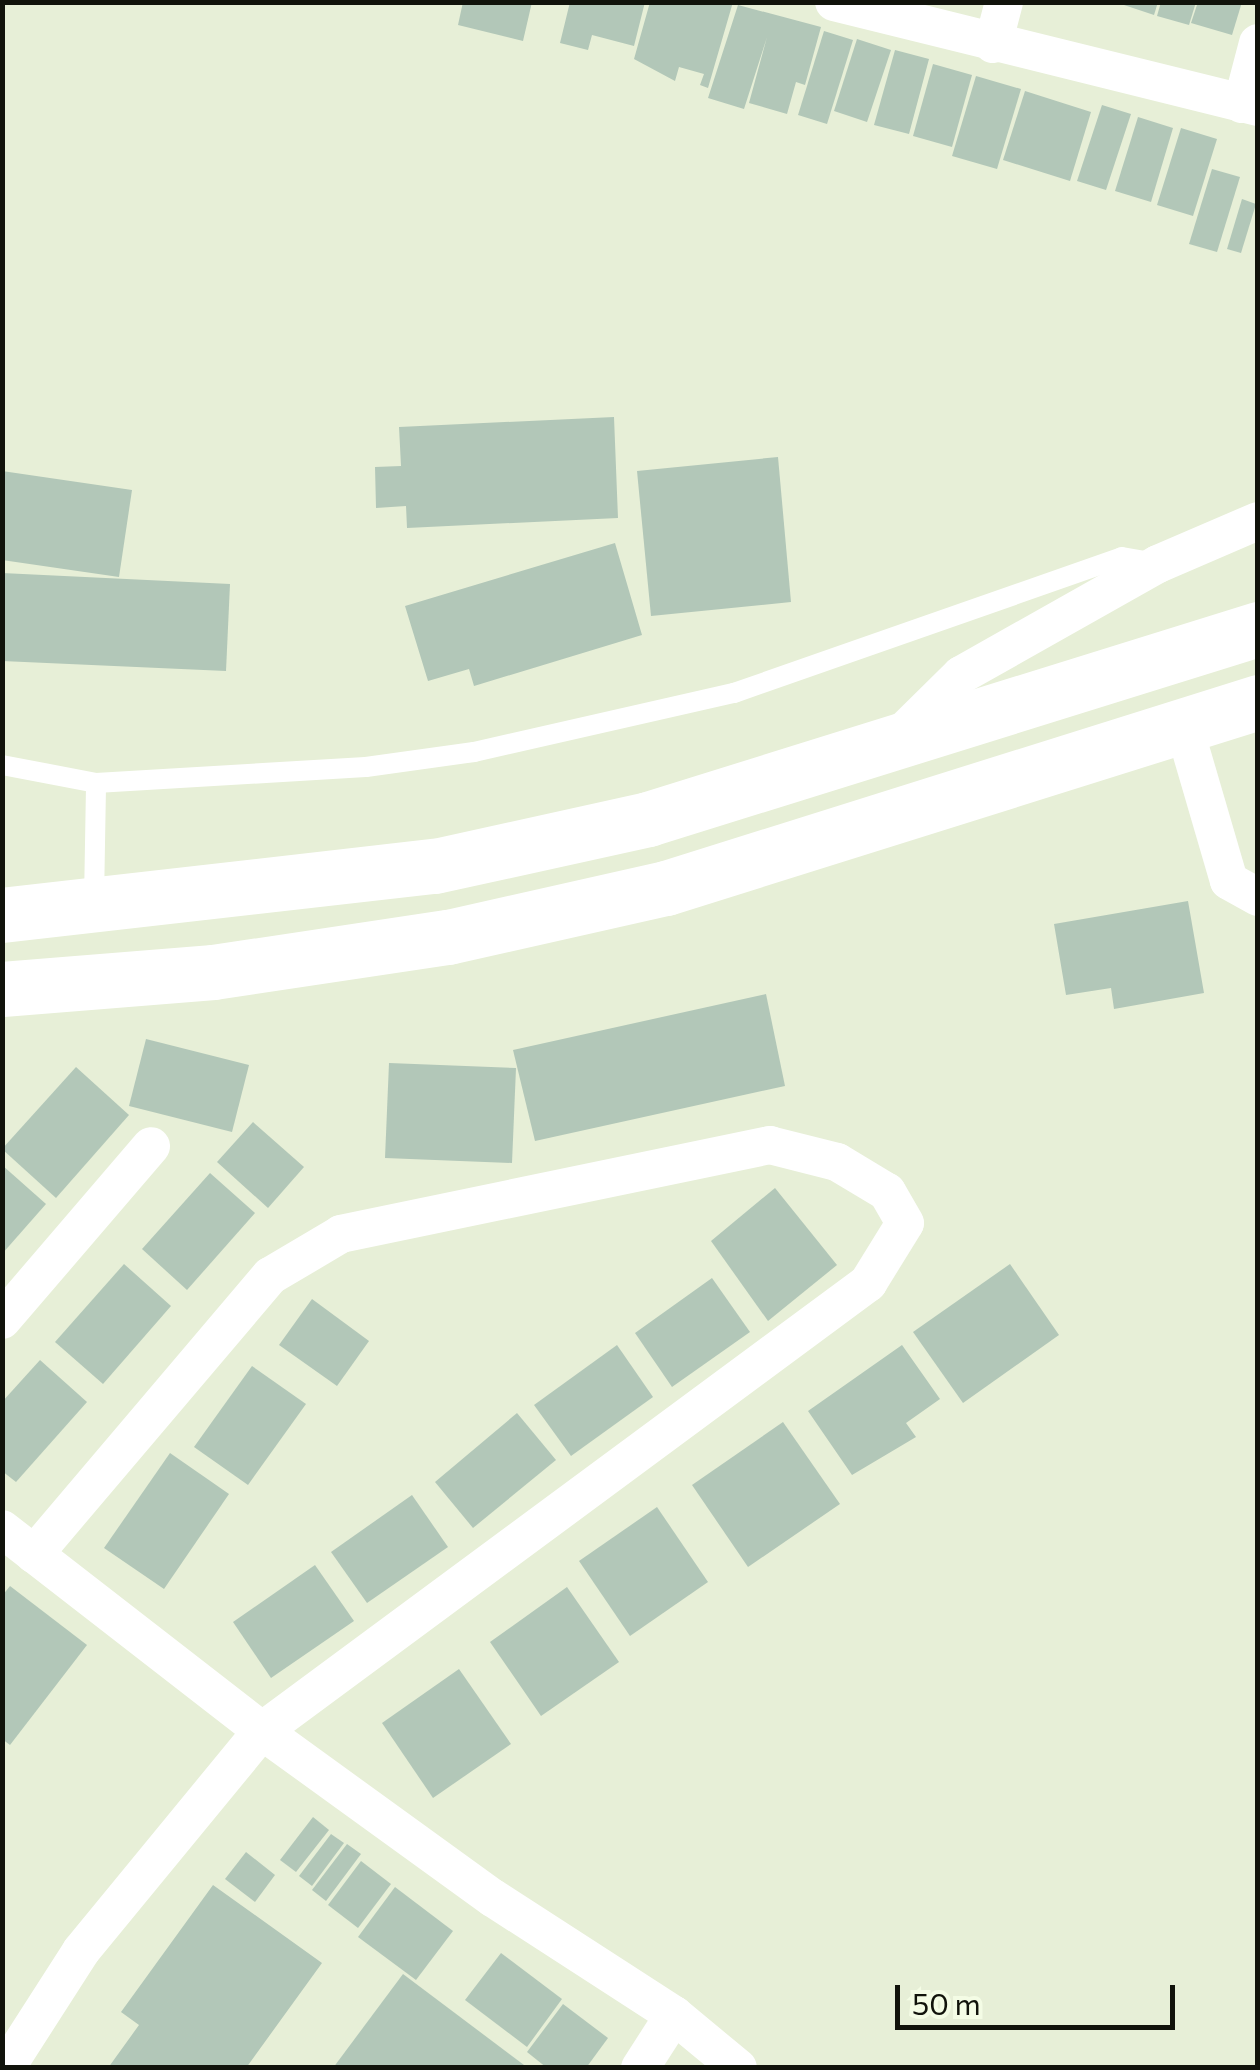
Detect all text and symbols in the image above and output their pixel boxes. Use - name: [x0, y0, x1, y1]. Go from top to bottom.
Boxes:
- scale bar: [900, 1965, 1180, 2027]
- text: 50 m: [912, 1984, 981, 2021]

